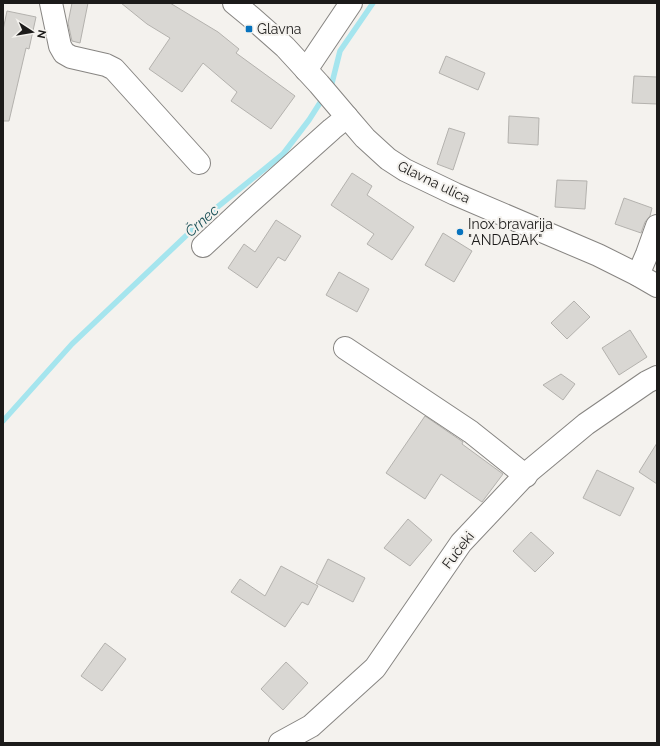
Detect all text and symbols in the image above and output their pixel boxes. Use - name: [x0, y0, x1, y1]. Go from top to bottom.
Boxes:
- north arrow: [12, 12, 52, 52]
- place label: Glavna: [257, 21, 302, 37]
- marker: Glavna: [244, 24, 254, 34]
- text: N: [34, 29, 49, 39]
- street label: Glavna ulica: [395, 158, 473, 206]
- water label: Črnec: [181, 200, 223, 241]
- place label: Inox bravarija "ANDABAK": [468, 216, 553, 248]
- marker: Inox bravarija "ANDABAK": [455, 227, 465, 237]
- street label: Fučeki: [439, 528, 477, 572]

